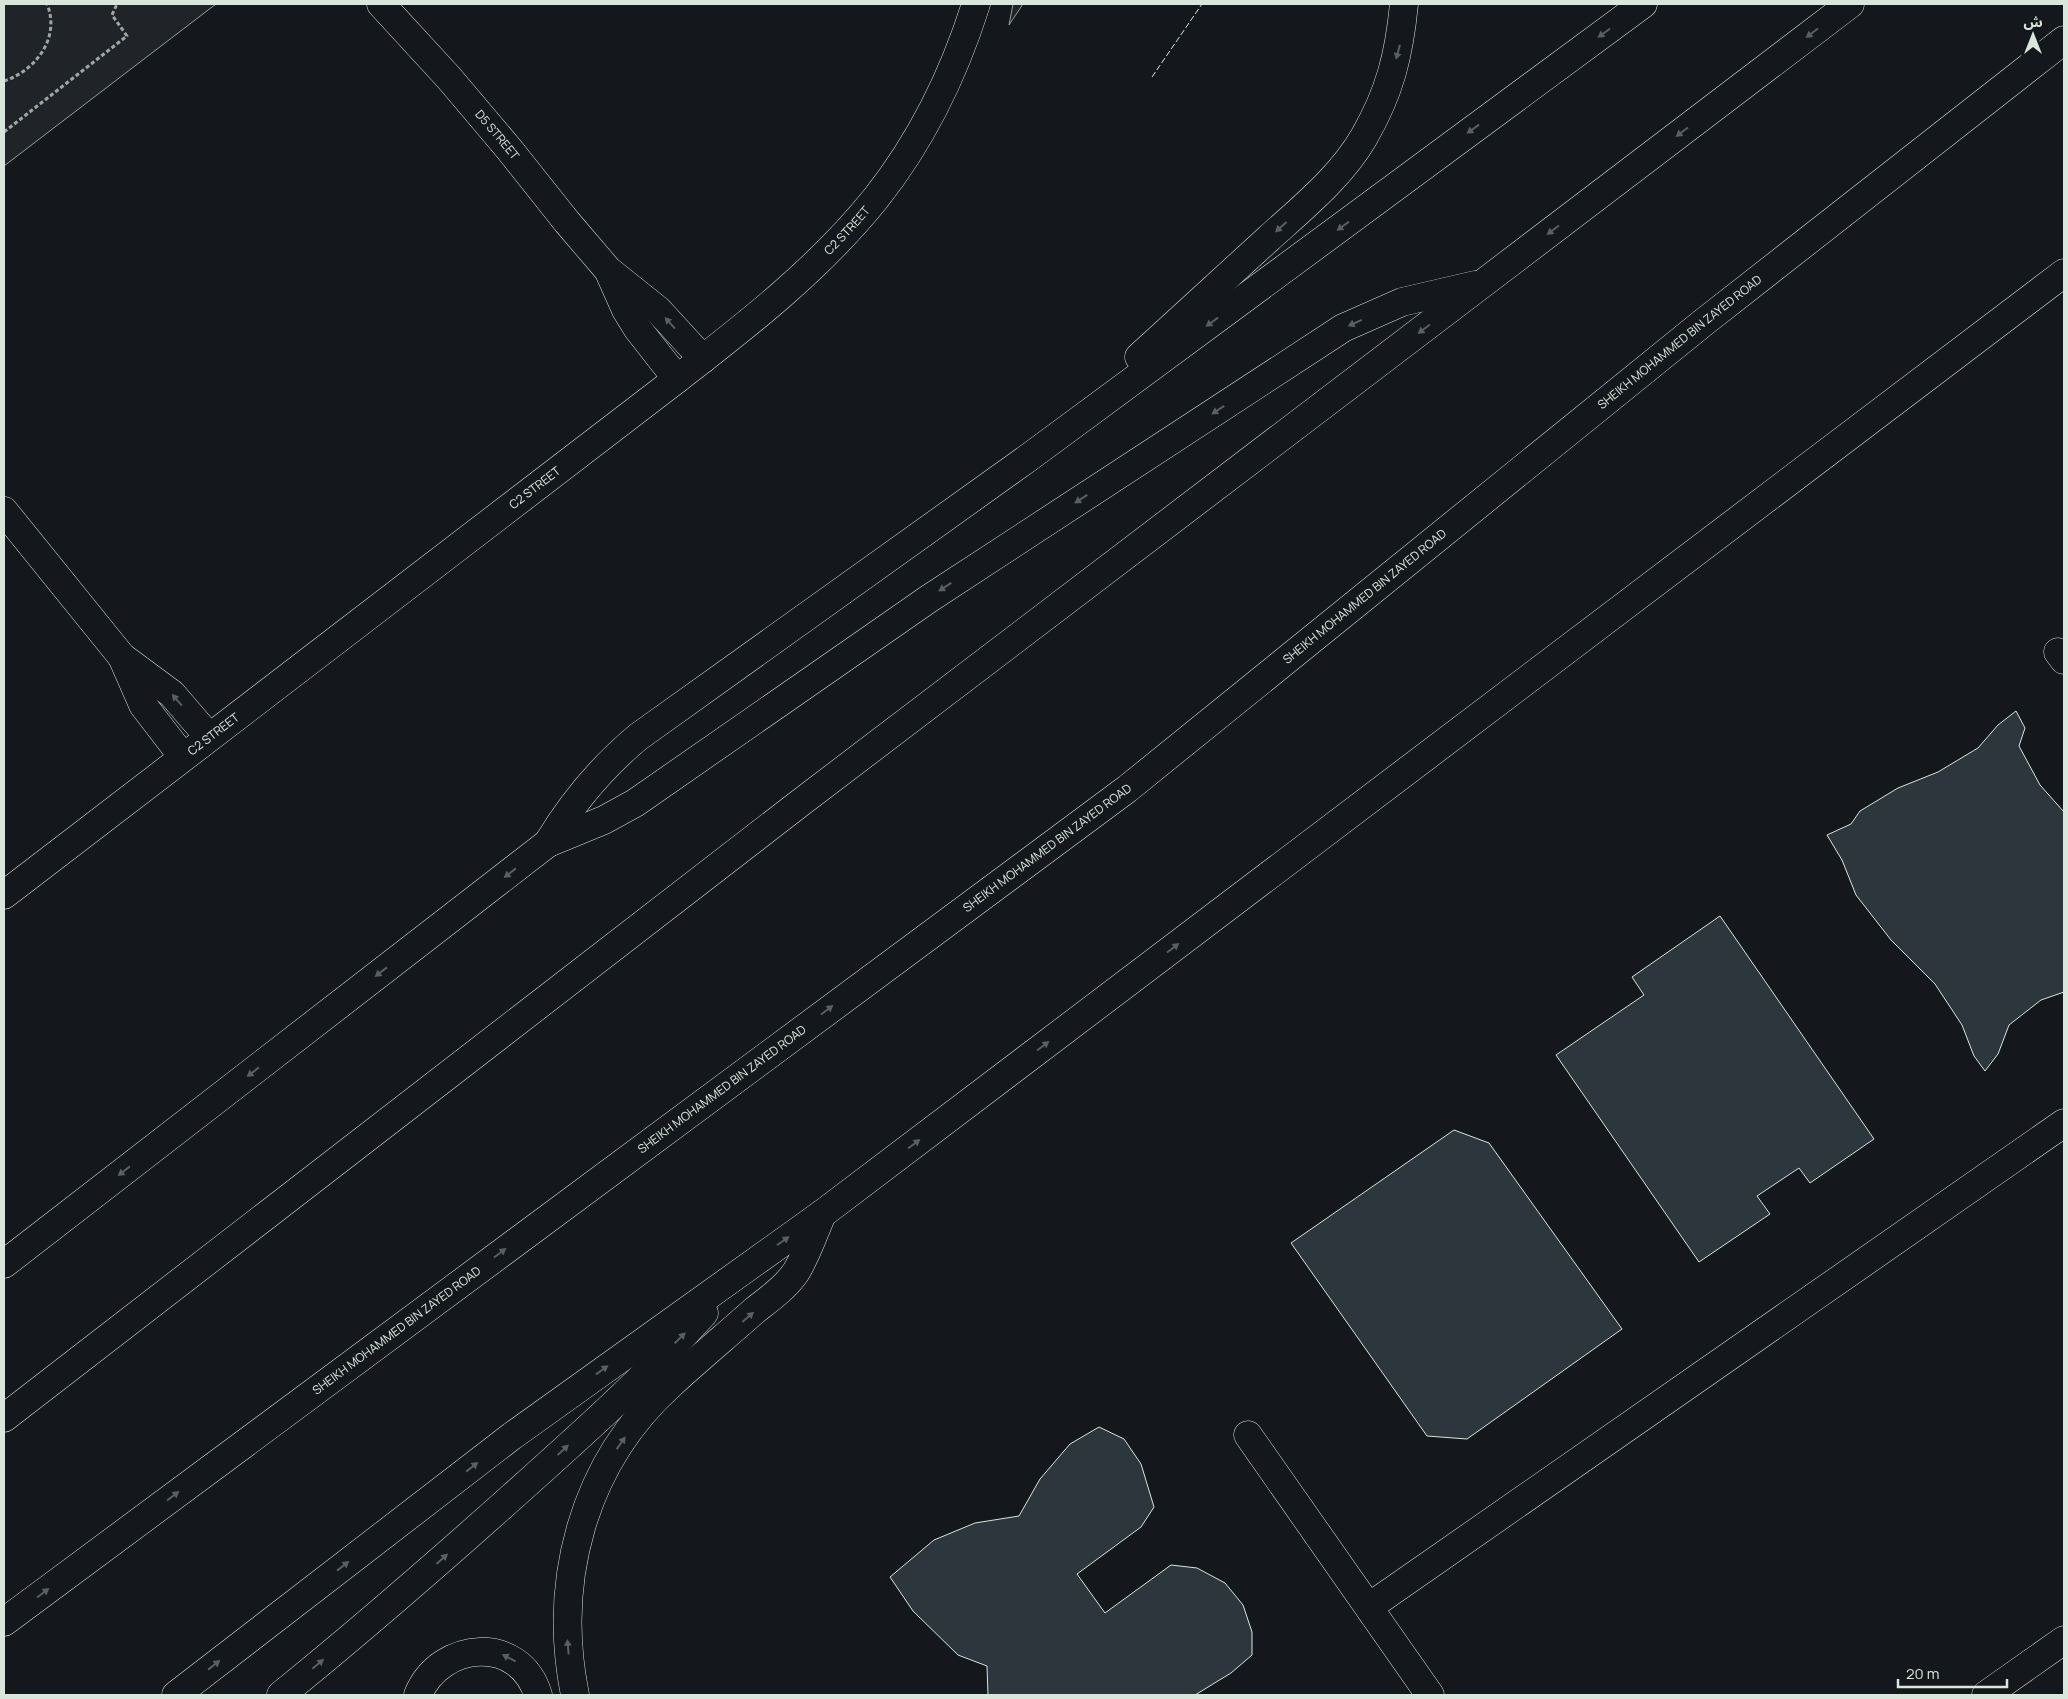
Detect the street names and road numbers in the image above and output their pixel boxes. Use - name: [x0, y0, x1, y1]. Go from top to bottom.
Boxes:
- street label: D5 STREET: [471, 106, 524, 164]
- street label: C2 STREET: [820, 202, 874, 259]
- street label: SHEIKH MOHAMMED BIN ZAYED ROAD: [1594, 271, 1765, 413]
- street label: C2 STREET: [505, 462, 565, 513]
- street label: SHEIKH MOHAMMED BIN ZAYED ROAD: [1279, 525, 1450, 668]
- street label: C2 STREET: [184, 708, 243, 759]
- street label: SHEIKH MOHAMMED BIN ZAYED ROAD: [959, 780, 1135, 916]
- street label: SHEIKH MOHAMMED BIN ZAYED ROAD: [634, 1021, 809, 1157]
- street label: SHEIKH MOHAMMED BIN ZAYED ROAD: [309, 1262, 484, 1398]

